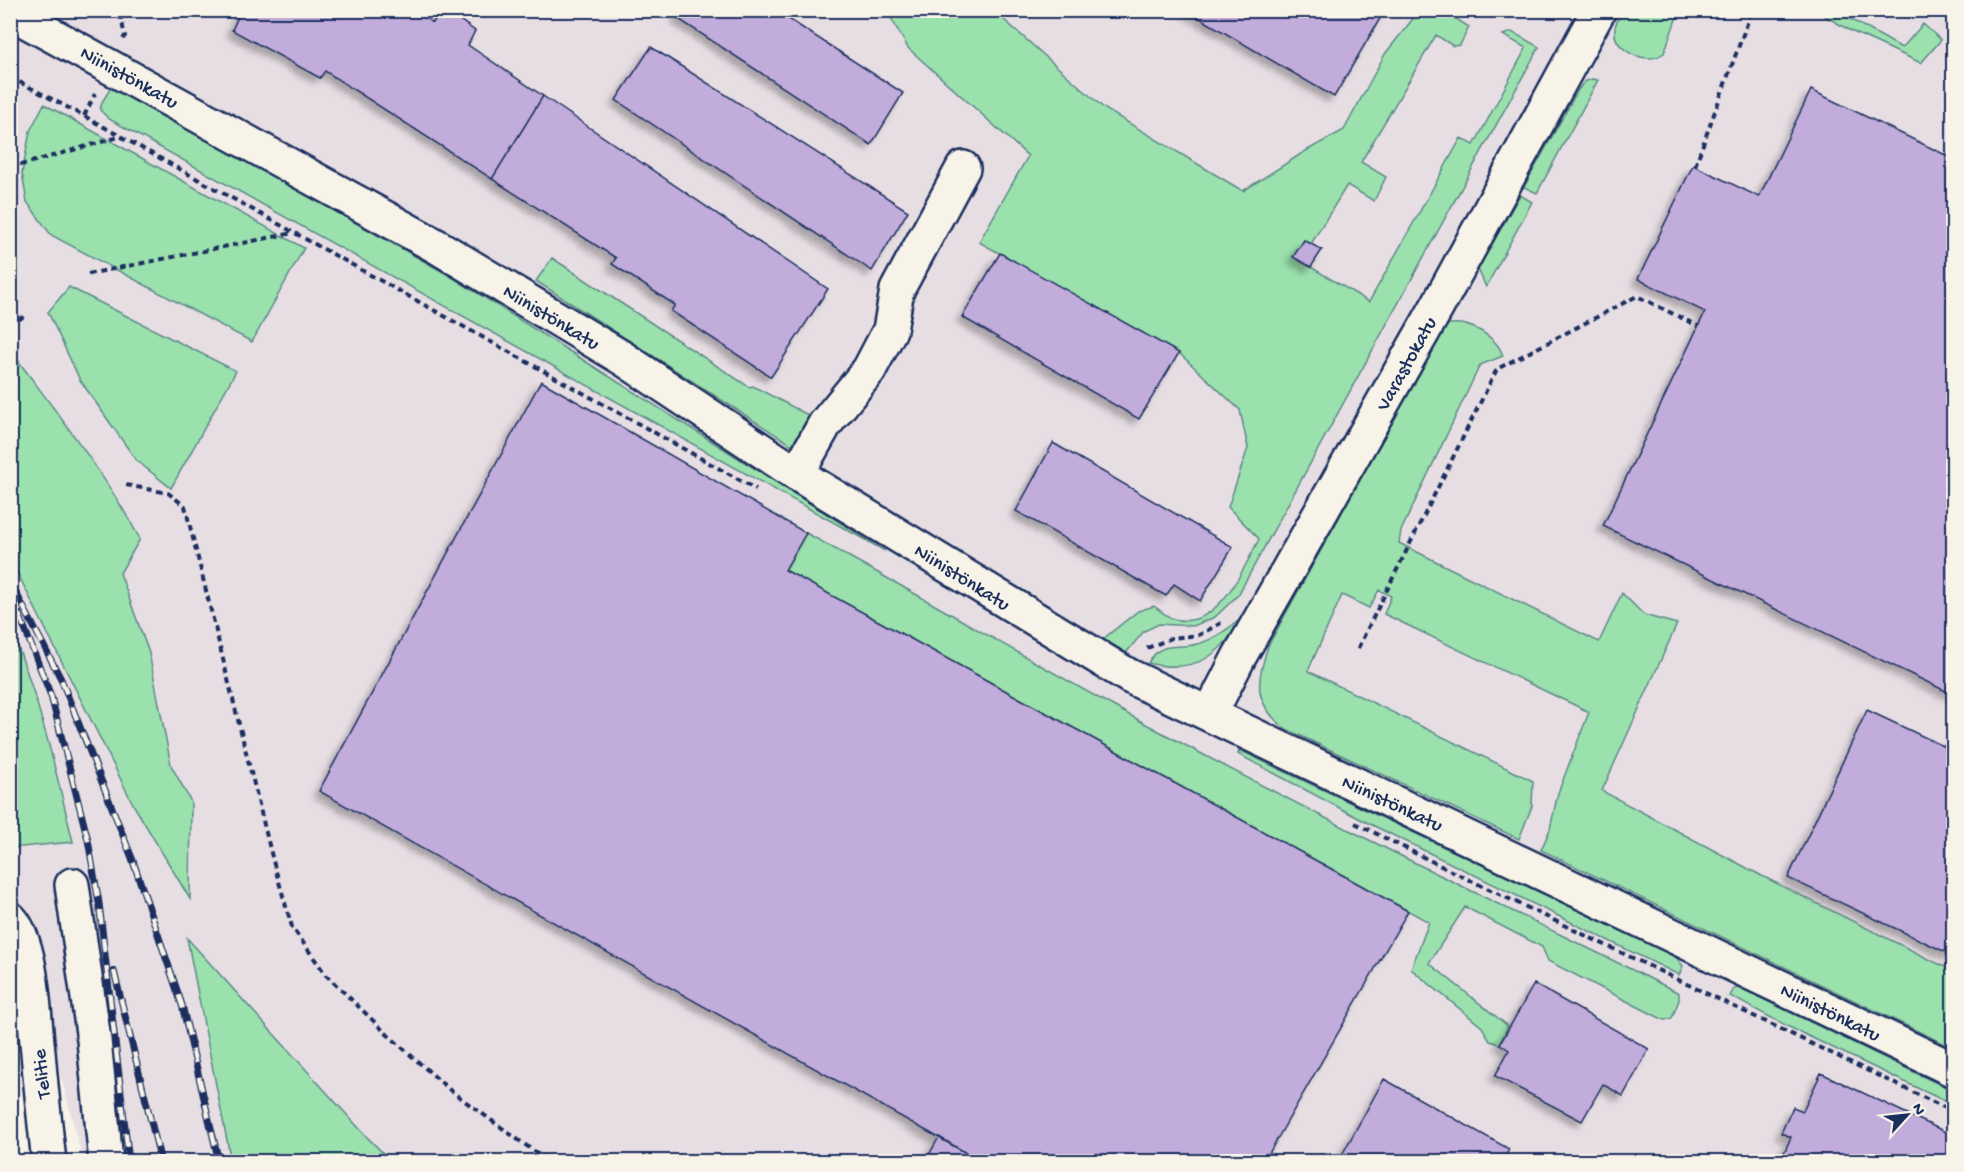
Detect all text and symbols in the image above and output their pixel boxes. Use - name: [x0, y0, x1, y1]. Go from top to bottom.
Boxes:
- street label: Niinistönkatu: [75, 43, 182, 116]
- street label: Niinistönkatu: [498, 281, 603, 357]
- street label: Varastokatu: [1372, 313, 1444, 417]
- street label: Niinistönkatu: [909, 540, 1014, 618]
- street label: Niinistönkatu: [1337, 772, 1446, 839]
- street label: Niinistönkatu: [1776, 980, 1884, 1049]
- street label: Telitie: [29, 1047, 58, 1100]
- north arrow: [1877, 1085, 1937, 1145]
- text: N: [1906, 1101, 1928, 1119]

